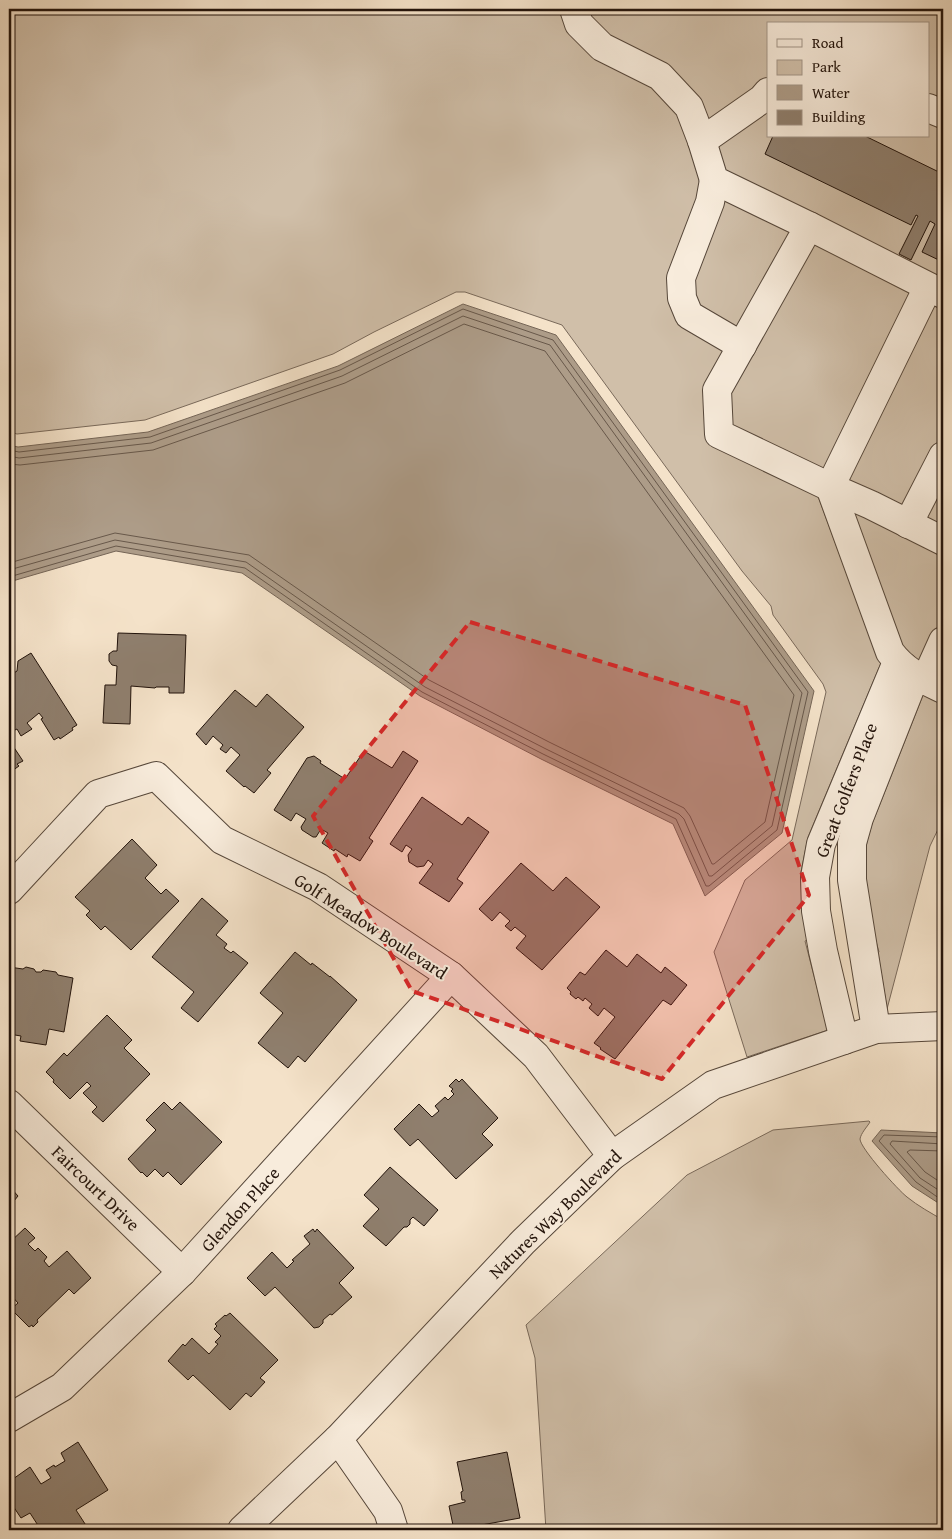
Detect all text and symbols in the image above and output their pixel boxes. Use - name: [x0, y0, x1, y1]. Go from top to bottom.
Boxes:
- legend: [767, 22, 930, 138]
- text: Road: [812, 32, 843, 53]
- text: Park: [812, 56, 841, 77]
- text: Water: [812, 82, 850, 103]
- text: Building: [812, 106, 866, 127]
- street label: Great Golfers Place: [808, 719, 884, 861]
- street label: Golf Meadow Boulevard: [289, 866, 453, 986]
- street label: Faircourt Drive: [46, 1139, 146, 1237]
- street label: Natures Way Boulevard: [482, 1143, 628, 1285]
- street label: Glendon Place: [194, 1160, 286, 1258]

